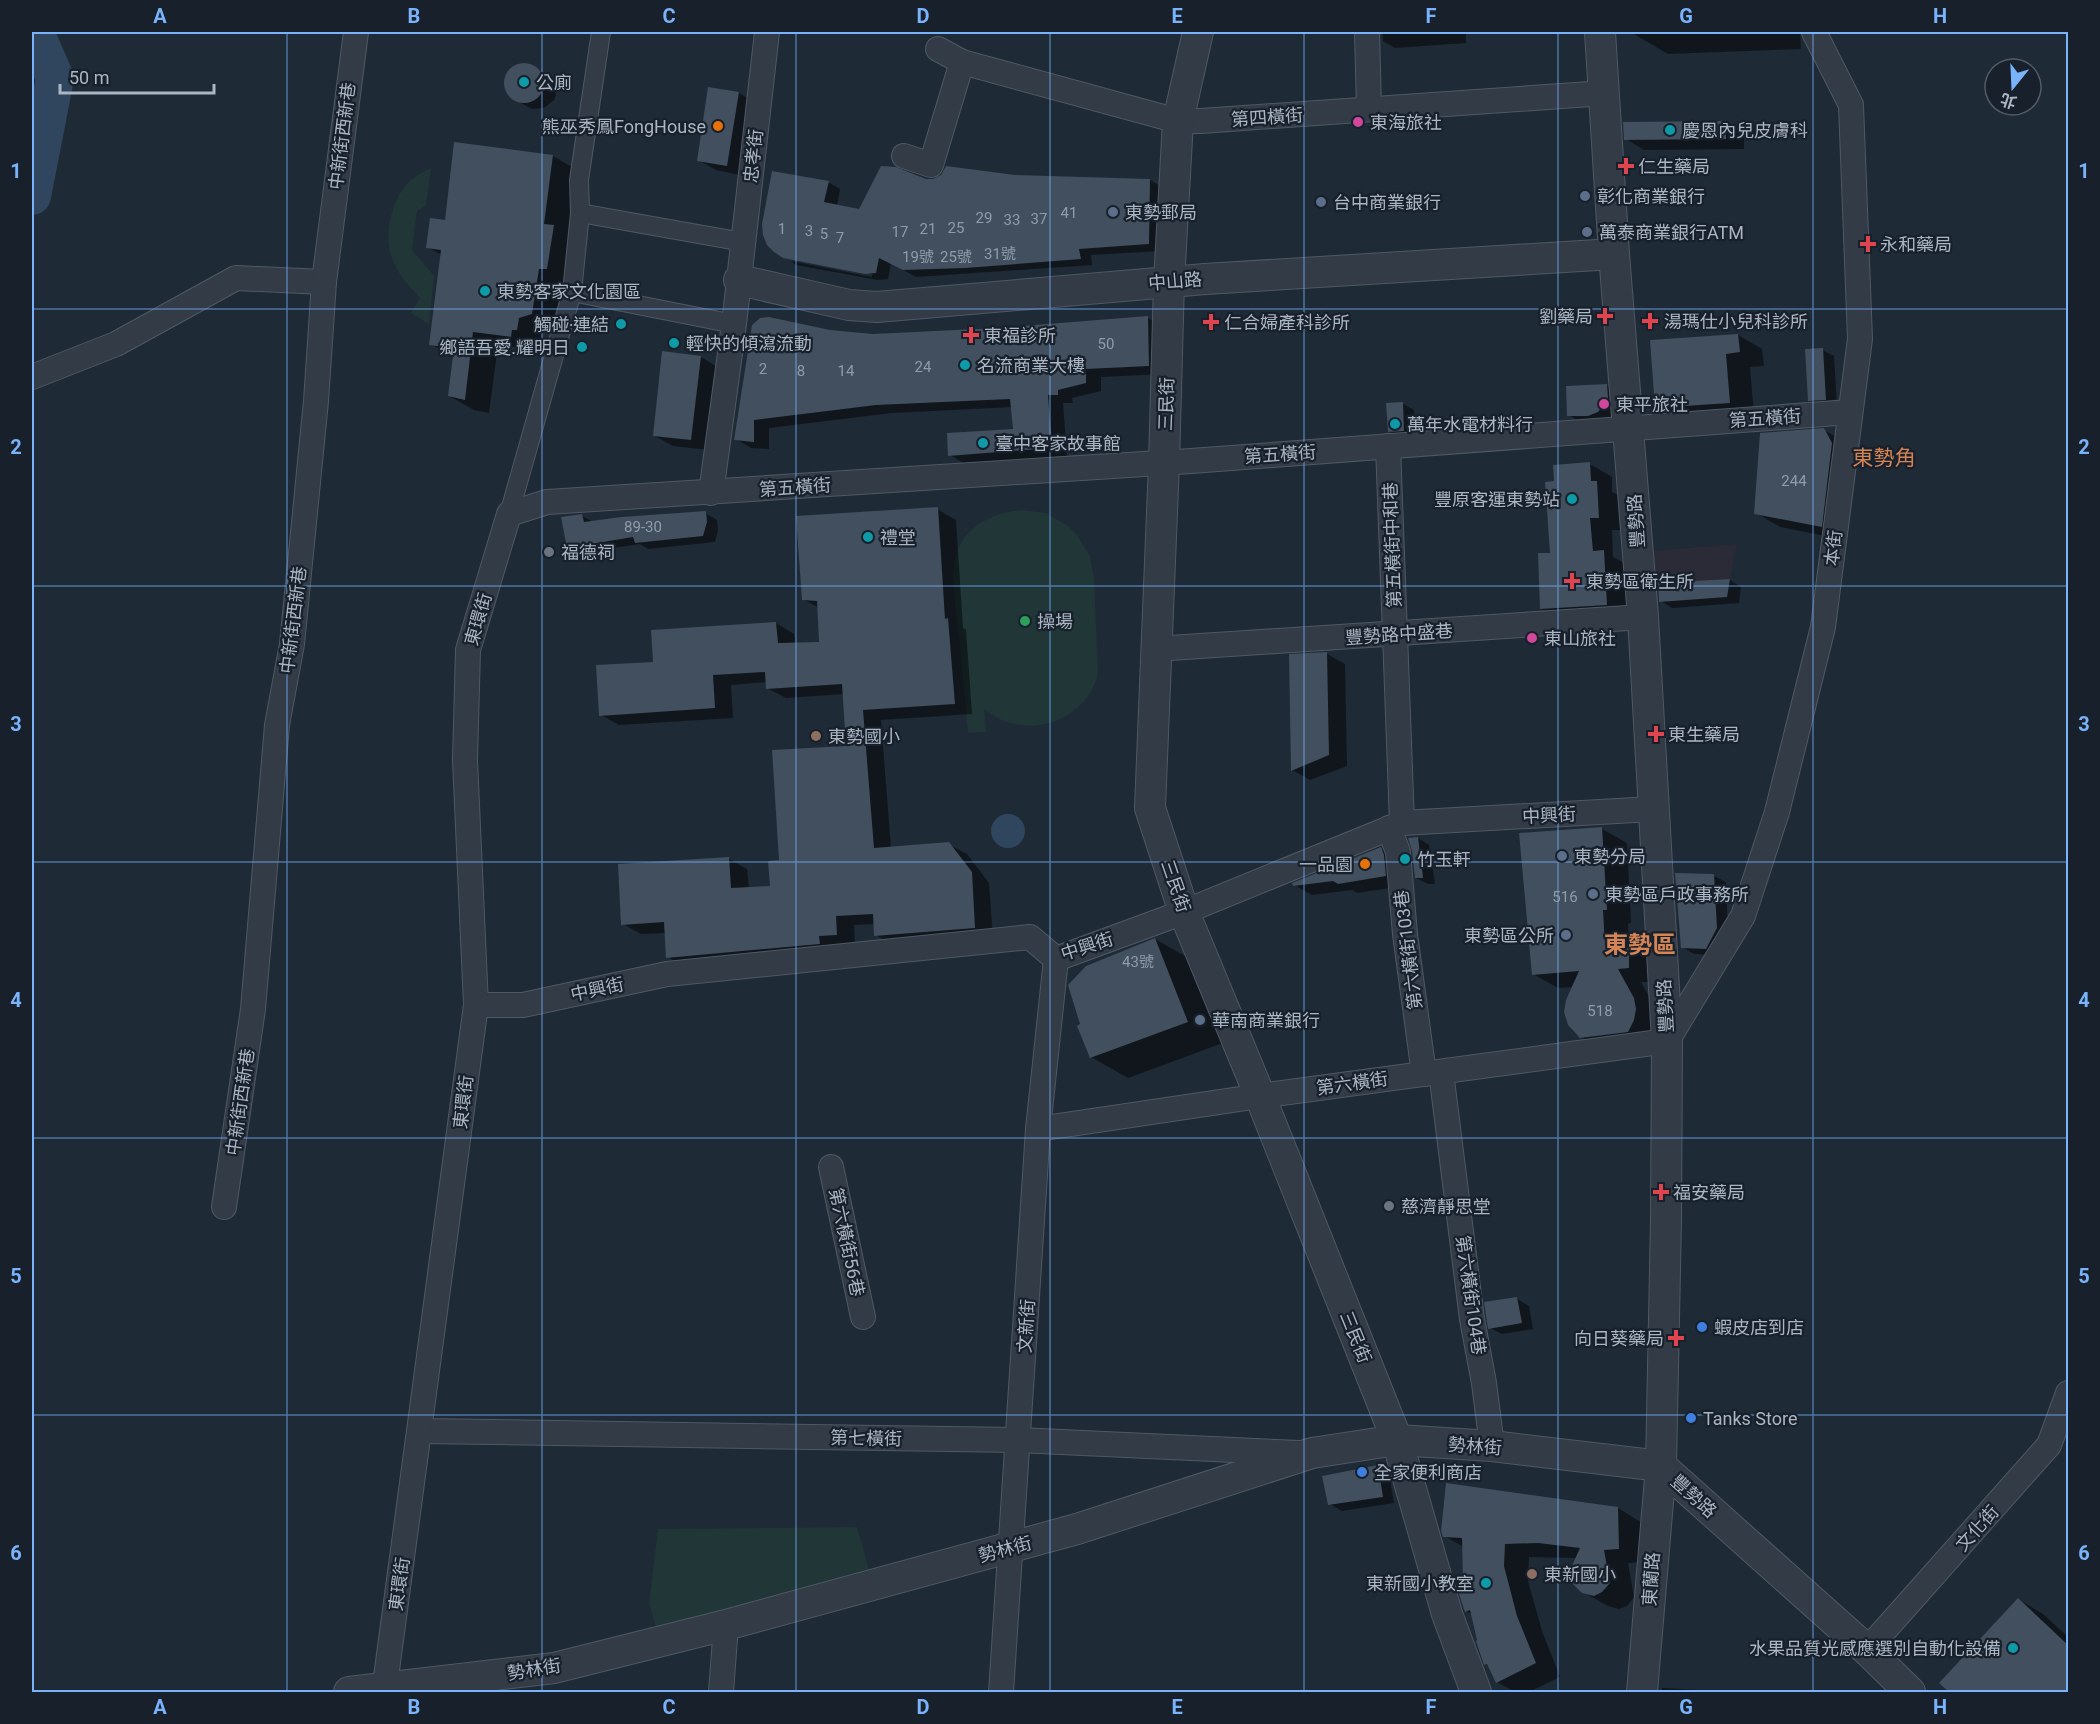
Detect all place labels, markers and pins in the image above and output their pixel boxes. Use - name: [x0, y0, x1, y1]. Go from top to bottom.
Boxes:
- place label: 公廁: [536, 72, 572, 93]
- marker: 公廁: [517, 75, 531, 89]
- place label: 東海旅社: [1370, 112, 1442, 133]
- marker: 東海旅社: [1351, 115, 1365, 129]
- place label: 熊巫秀鳳FongHouse: [542, 116, 706, 137]
- marker: 熊巫秀鳳FongHouse: [711, 119, 725, 133]
- place label: 慶恩內兒皮膚科: [1682, 120, 1808, 141]
- marker: 慶恩內兒皮膚科: [1663, 123, 1677, 137]
- place label: 仁生藥局: [1638, 156, 1710, 177]
- marker: 仁生藥局: [1619, 159, 1633, 173]
- place label: 彰化商業銀行: [1597, 186, 1705, 207]
- marker: 彰化商業銀行: [1578, 189, 1592, 203]
- place label: 台中商業銀行: [1333, 192, 1441, 213]
- marker: 台中商業銀行: [1314, 195, 1328, 209]
- place label: 東勢郵局: [1125, 202, 1197, 223]
- marker: 東勢郵局: [1106, 205, 1120, 219]
- place label: 萬泰商業銀行ATM: [1599, 222, 1744, 243]
- marker: 萬泰商業銀行ATM: [1580, 225, 1594, 239]
- place label: 永和藥局: [1880, 234, 1952, 255]
- marker: 永和藥局: [1861, 237, 1875, 251]
- place label: 東勢客家文化園區: [497, 281, 641, 302]
- marker: 東勢客家文化園區: [478, 284, 492, 298]
- place label: 劉藥局: [1539, 306, 1593, 327]
- marker: 劉藥局: [1598, 309, 1612, 323]
- place label: 湯瑪仕小兒科診所: [1664, 311, 1808, 332]
- place label: 仁合婦產科診所: [1224, 312, 1350, 333]
- marker: 湯瑪仕小兒科診所: [1641, 312, 1659, 330]
- marker: 仁合婦產科診所: [1202, 313, 1220, 331]
- place label: 觸碰‧連結: [534, 314, 609, 335]
- marker: 觸碰‧連結: [614, 317, 628, 331]
- place label: 東福診所: [984, 325, 1056, 346]
- marker: 東福診所: [962, 326, 980, 344]
- place label: 輕快的傾瀉流動: [686, 333, 812, 354]
- marker: 輕快的傾瀉流動: [667, 336, 681, 350]
- place label: 鄉語吾愛.耀明日: [439, 337, 570, 358]
- marker: 鄉語吾愛.耀明日: [575, 340, 589, 354]
- place label: 名流商業大樓: [977, 355, 1085, 376]
- marker: 名流商業大樓: [958, 358, 972, 372]
- place label: 東平旅社: [1616, 394, 1688, 415]
- marker: 東平旅社: [1597, 397, 1611, 411]
- place label: 萬年水電材料行: [1407, 414, 1533, 435]
- marker: 萬年水電材料行: [1388, 417, 1402, 431]
- place label: 臺中客家故事館: [995, 433, 1121, 454]
- marker: 臺中客家故事館: [976, 436, 990, 450]
- place label: 豐原客運東勢站: [1434, 489, 1560, 510]
- marker: 豐原客運東勢站: [1565, 492, 1579, 506]
- place label: 禮堂: [880, 527, 916, 548]
- marker: 禮堂: [861, 530, 875, 544]
- place label: 福德祠: [561, 542, 615, 563]
- marker: 福德祠: [542, 545, 556, 559]
- place label: 東勢區衛生所: [1586, 571, 1694, 592]
- marker: 東勢區衛生所: [1563, 572, 1581, 590]
- place label: 操場: [1037, 611, 1073, 632]
- marker: 操場: [1018, 614, 1032, 628]
- place label: 東山旅社: [1544, 628, 1616, 649]
- marker: 東山旅社: [1525, 631, 1539, 645]
- place label: 東生藥局: [1668, 724, 1740, 745]
- place label: 東勢國小: [828, 726, 900, 747]
- marker: 東生藥局: [1649, 727, 1663, 741]
- marker: 東勢國小: [809, 729, 823, 743]
- place label: 東勢分局: [1574, 846, 1646, 867]
- place label: 竹玉軒: [1417, 849, 1471, 870]
- marker: 東勢分局: [1555, 849, 1569, 863]
- marker: 竹玉軒: [1398, 852, 1412, 866]
- place label: 一品園: [1299, 854, 1353, 875]
- marker: 一品園: [1358, 857, 1372, 871]
- place label: 東勢區戶政事務所: [1605, 884, 1749, 905]
- marker: 東勢區戶政事務所: [1586, 887, 1600, 901]
- place label: 東勢區公所: [1464, 925, 1554, 946]
- marker: 東勢區公所: [1559, 928, 1573, 942]
- place label: 華南商業銀行: [1212, 1010, 1320, 1031]
- marker: 華南商業銀行: [1193, 1013, 1207, 1027]
- place label: 福安藥局: [1673, 1182, 1745, 1203]
- marker: 福安藥局: [1654, 1185, 1668, 1199]
- place label: 慈濟靜思堂: [1401, 1196, 1491, 1217]
- marker: 慈濟靜思堂: [1382, 1199, 1396, 1213]
- place label: 蝦皮店到店: [1714, 1317, 1804, 1338]
- marker: 蝦皮店到店: [1695, 1320, 1709, 1334]
- place label: 向日葵藥局: [1574, 1328, 1664, 1349]
- marker: 向日葵藥局: [1669, 1331, 1683, 1345]
- place label: Tanks Store: [1703, 1408, 1798, 1429]
- marker: Tanks Store: [1684, 1411, 1698, 1425]
- place label: 全家便利商店: [1374, 1462, 1482, 1483]
- marker: 全家便利商店: [1355, 1465, 1369, 1479]
- place label: 東新國小: [1544, 1564, 1616, 1585]
- marker: 東新國小: [1525, 1567, 1539, 1581]
- place label: 東新國小教室: [1366, 1573, 1474, 1594]
- marker: 東新國小教室: [1479, 1576, 1493, 1590]
- place label: 水果品質光感應選別自動化設備: [1749, 1638, 2001, 1659]
- marker: 水果品質光感應選別自動化設備: [2006, 1641, 2020, 1655]

